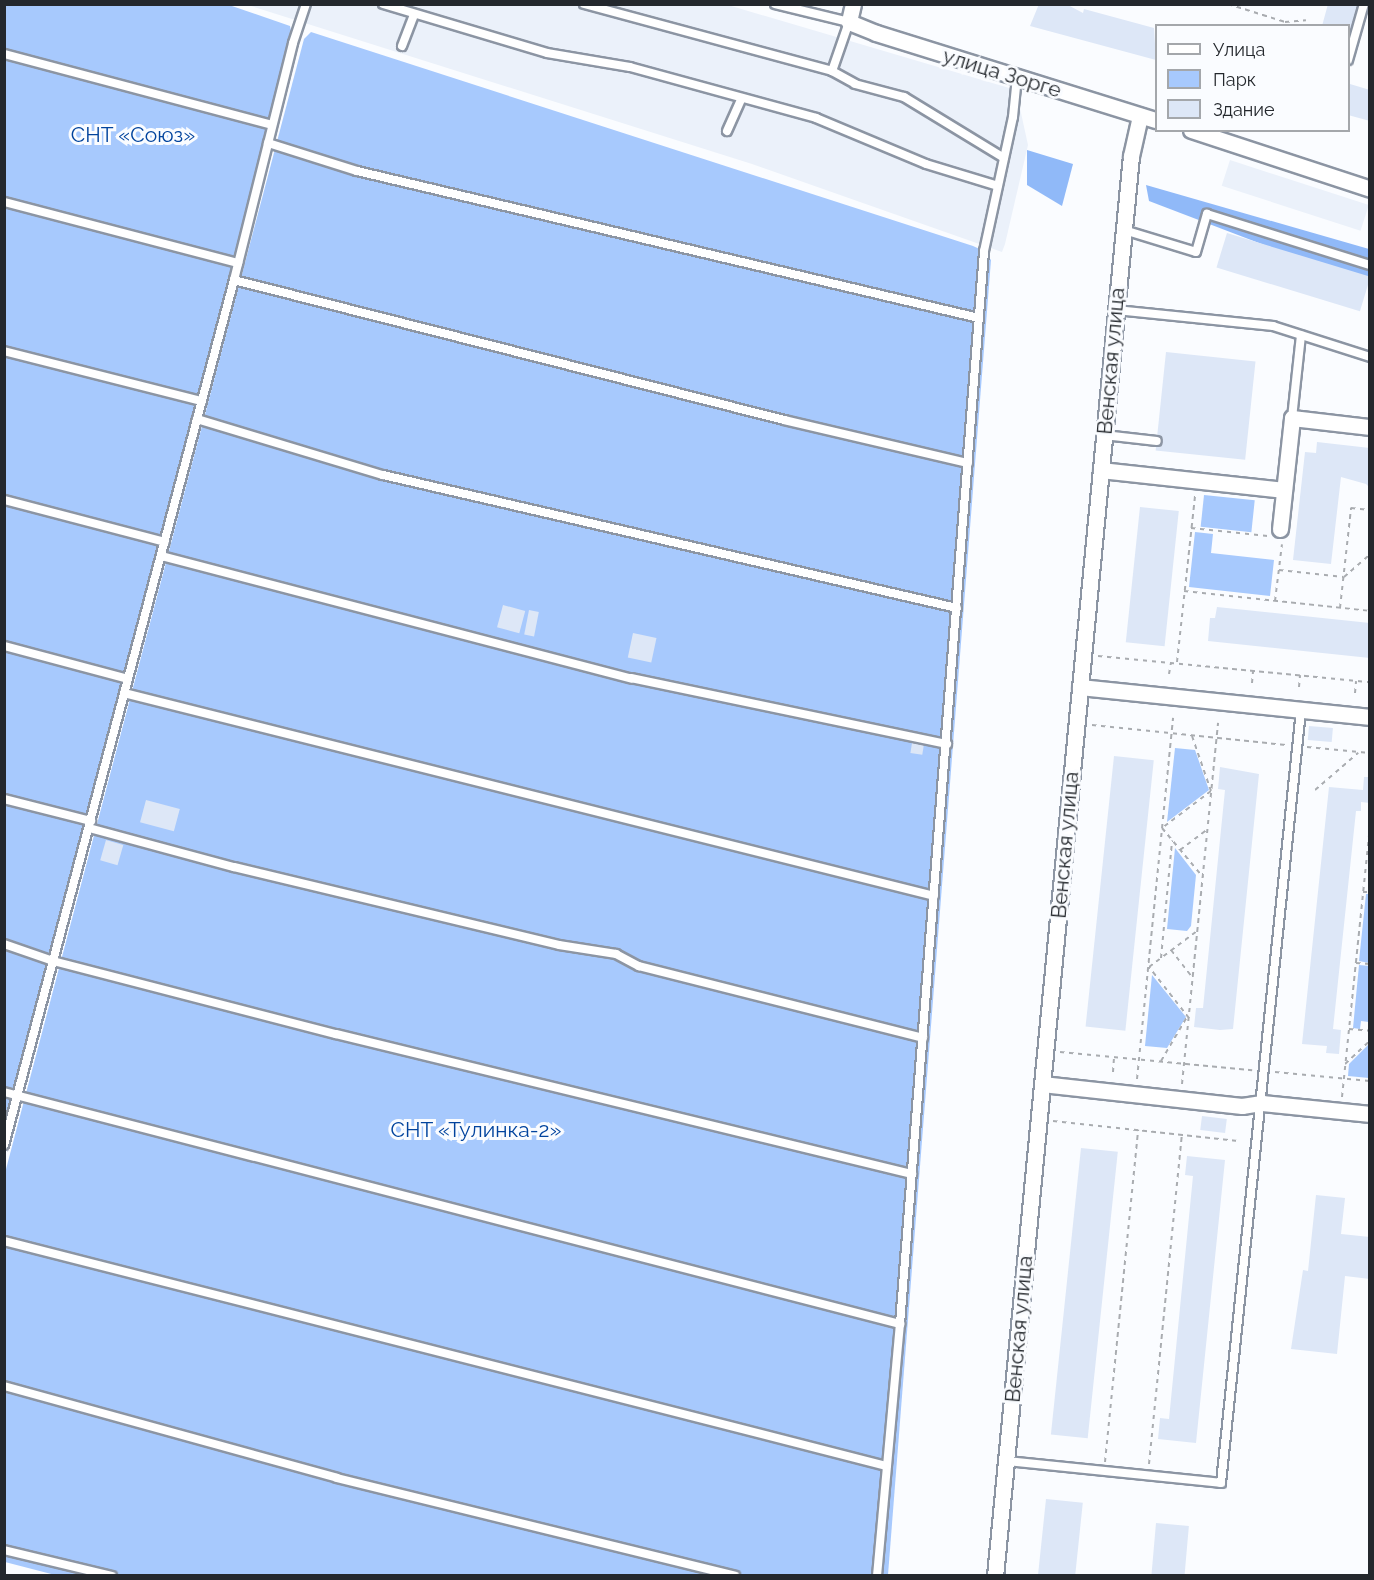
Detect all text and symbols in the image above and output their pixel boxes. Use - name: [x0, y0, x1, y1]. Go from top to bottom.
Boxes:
- legend: [1155, 24, 1350, 132]
- text: Улица: [1213, 39, 1265, 60]
- street label: улица Зорге: [940, 43, 1064, 103]
- text: Парк: [1213, 69, 1256, 90]
- text: Здание: [1213, 99, 1275, 120]
- park label: СНТ «Союз»: [70, 122, 196, 148]
- street label: Венская улица: [1092, 286, 1130, 436]
- street label: Венская улица: [1046, 770, 1084, 920]
- park label: СНТ «Тулинка-2»: [390, 1117, 562, 1143]
- street label: Венская улица: [1000, 1254, 1038, 1404]

